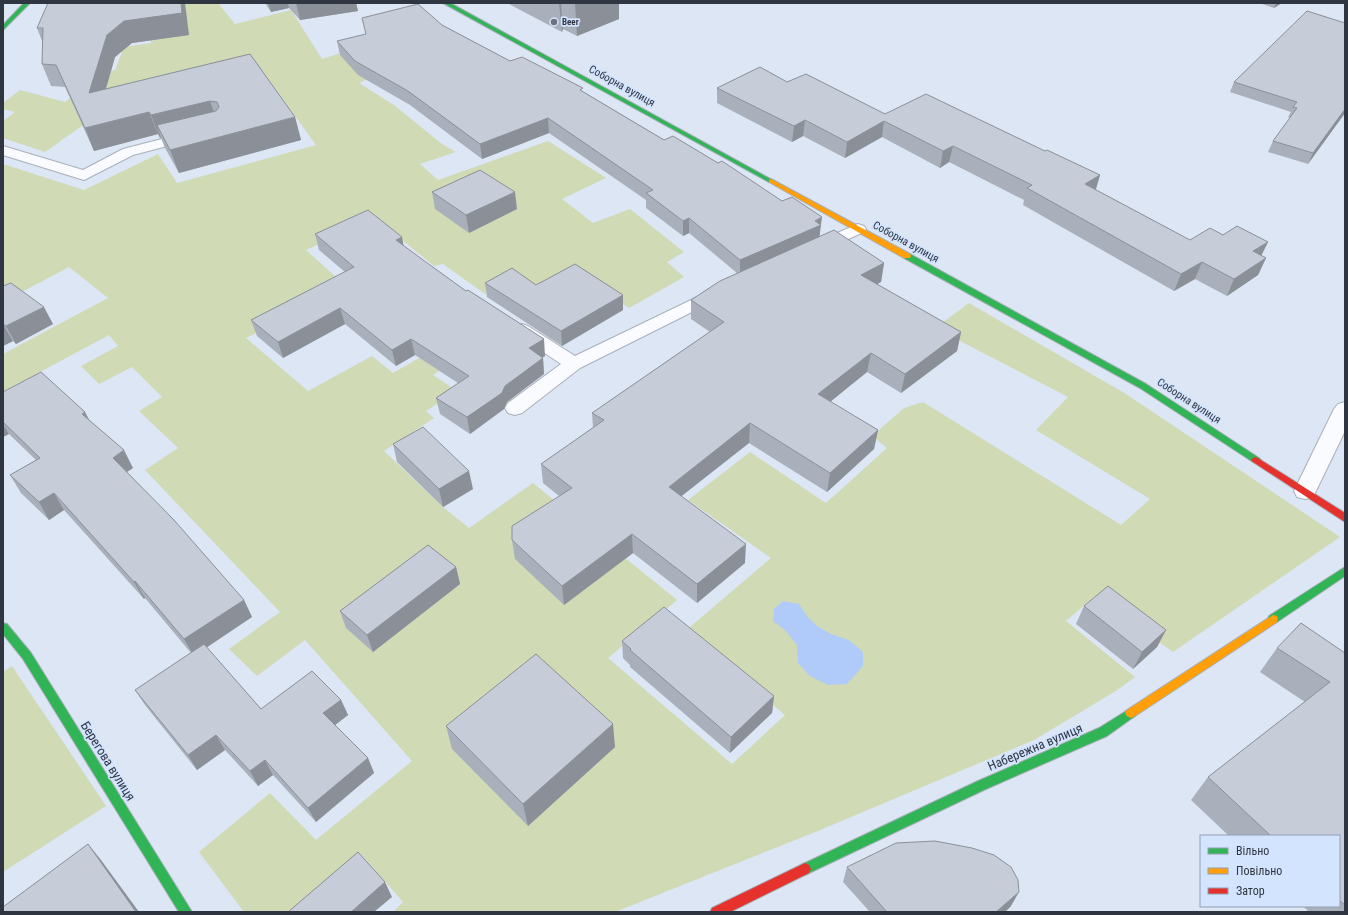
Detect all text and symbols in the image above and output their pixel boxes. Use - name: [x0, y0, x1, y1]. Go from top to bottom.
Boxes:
- marker: Beer: [549, 17, 559, 27]
- place label: Beer: [562, 17, 579, 27]
- street label: Соборна вулиця: [587, 62, 657, 110]
- street label: Соборна вулиця: [871, 218, 941, 266]
- street label: Соборна вулиця: [1155, 375, 1223, 427]
- street label: Берегова вулиця: [78, 719, 138, 803]
- street label: Набережна вулиця: [985, 720, 1085, 774]
- legend: [1200, 835, 1340, 907]
- text: Вільно: [1236, 844, 1269, 858]
- text: Повільно: [1236, 864, 1282, 878]
- text: Затор: [1236, 884, 1265, 898]

